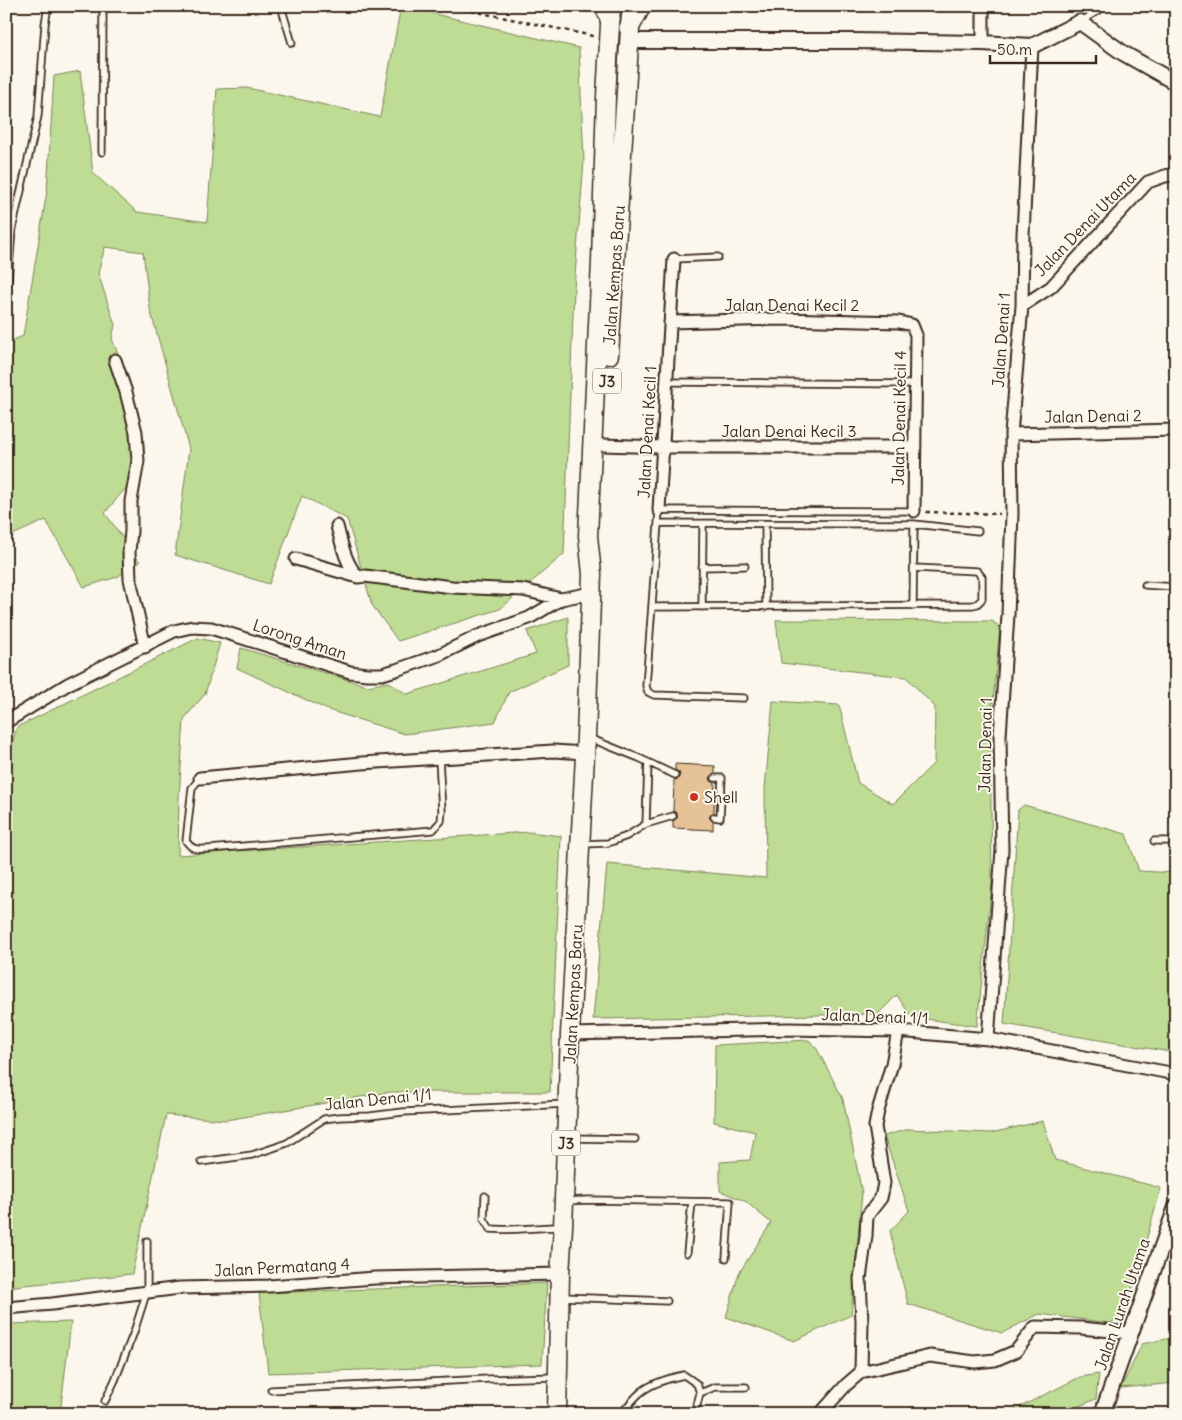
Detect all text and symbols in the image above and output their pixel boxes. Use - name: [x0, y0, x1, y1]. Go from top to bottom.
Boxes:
- scale bar: [990, 32, 1096, 64]
- text: 50 m: [997, 40, 1032, 59]
- street label: Jalan Denai Utama: [1030, 168, 1140, 280]
- street label: Jalan Kempas Baru: [599, 204, 629, 346]
- street label: Jalan Denai 1: [988, 292, 1014, 388]
- street label: Jalan Denai Kecil 2: [725, 295, 860, 315]
- street label: Jalan Denai Kecil 4: [888, 350, 910, 486]
- street label: Jalan Denai Kecil 1: [634, 365, 660, 499]
- road number: J3: [593, 368, 621, 394]
- street label: Jalan Denai 2: [1044, 405, 1142, 427]
- street label: Jalan Denai Kecil 3: [721, 421, 857, 441]
- street label: Lorong Aman: [251, 614, 349, 664]
- street label: Jalan Denai 1: [974, 697, 996, 793]
- place label: Shell: [704, 787, 738, 807]
- marker: Shell: [688, 791, 700, 803]
- street label: Jalan Kempas Baru: [559, 924, 587, 1064]
- street label: Jalan Denai 1/1: [821, 1004, 929, 1028]
- street label: Jalan Denai 1/1: [324, 1083, 432, 1115]
- road number: J3: [552, 1130, 580, 1156]
- street label: Jalan Lurah Utama: [1090, 1235, 1154, 1373]
- street label: Jalan Permatang 4: [213, 1253, 351, 1281]

